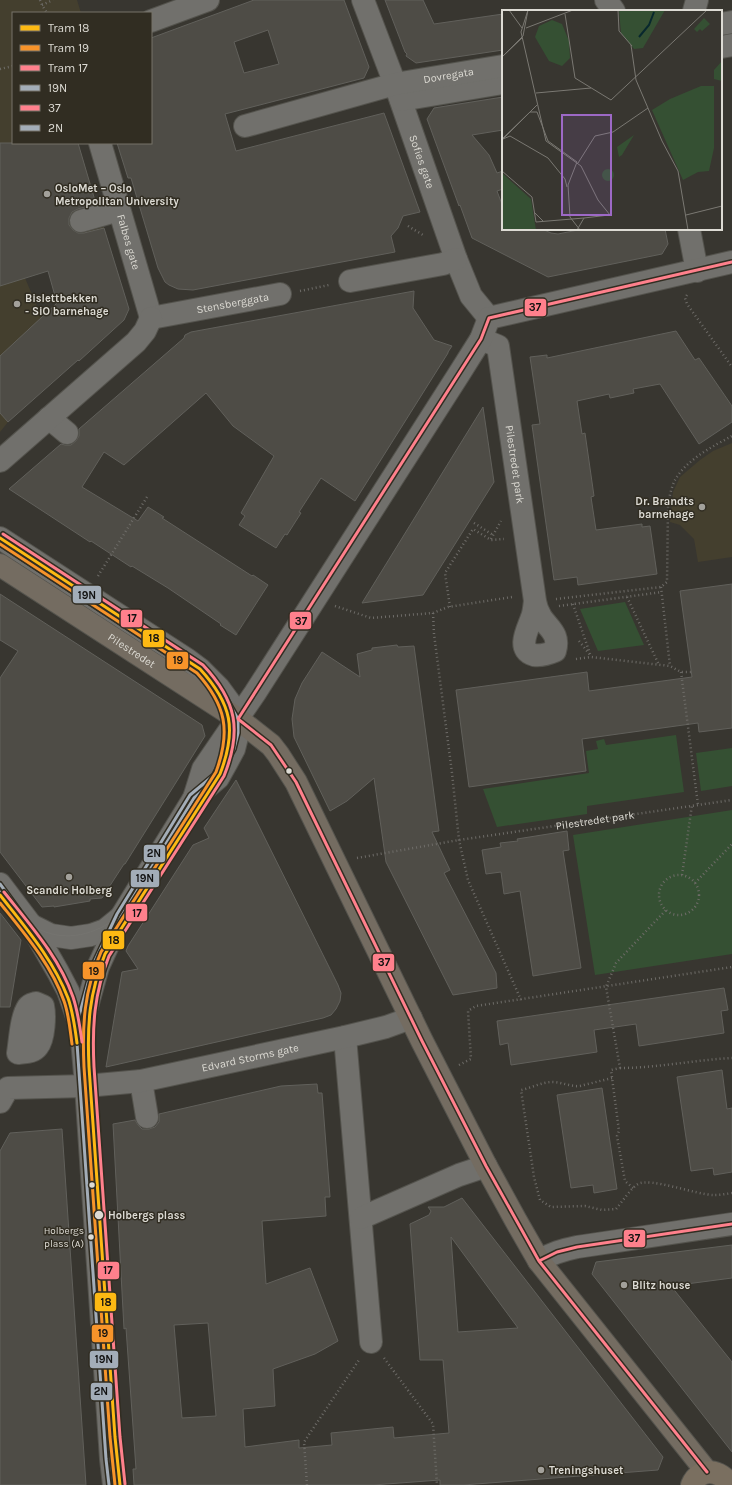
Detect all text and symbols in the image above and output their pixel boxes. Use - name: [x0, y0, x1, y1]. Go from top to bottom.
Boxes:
- inset map: [502, 10, 722, 230]
- legend: [12, 12, 152, 144]
- text: Tram 18: [48, 21, 90, 35]
- text: Tram 19: [48, 41, 89, 55]
- text: Tram 17: [48, 61, 88, 75]
- street label: Dovregata: [422, 64, 475, 86]
- text: 19N: [48, 81, 67, 95]
- text: 37: [48, 101, 61, 115]
- text: 2N: [48, 121, 63, 135]
- street label: Sofies gate: [407, 133, 437, 190]
- place label: OsloMet – Oslo Metropolitan University: [55, 182, 179, 208]
- marker: OsloMet – Oslo Metropolitan University: [42, 189, 52, 199]
- street label: Falbes gate: [115, 213, 143, 272]
- street label: Stensberggata: [195, 290, 270, 316]
- place label: Bislettbekken - SiO barnehage: [25, 292, 109, 318]
- line badge: 37: [524, 298, 547, 317]
- marker: Bislettbekken - SiO barnehage: [12, 299, 22, 309]
- text: 37: [529, 301, 542, 314]
- street label: Pilestredet park: [503, 424, 527, 505]
- place label: Dr. Brandts barnehage: [635, 495, 694, 521]
- marker: Dr. Brandts barnehage: [697, 502, 707, 512]
- line badge: 19N: [72, 585, 102, 604]
- text: 19N: [78, 589, 96, 602]
- line badge: 17: [120, 609, 143, 628]
- line badge: 37: [289, 611, 312, 630]
- text: 17: [127, 612, 137, 625]
- text: 37: [295, 615, 308, 628]
- line badge: 18: [142, 629, 165, 648]
- street label: Pilestredet: [106, 630, 158, 670]
- text: 18: [148, 632, 160, 645]
- line badge: 19: [166, 651, 189, 670]
- text: 19: [173, 654, 184, 667]
- unlabelled marker: [284, 766, 294, 776]
- street label: Pilestredet park: [555, 808, 635, 832]
- line badge: 2N: [143, 844, 166, 863]
- text: 2N: [147, 847, 161, 860]
- line badge: 19N: [130, 869, 160, 888]
- marker: Scandic Holberg: [64, 872, 74, 882]
- text: 19N: [136, 872, 154, 885]
- place label: Scandic Holberg: [26, 884, 112, 897]
- line badge: 17: [125, 903, 148, 922]
- text: 17: [132, 907, 142, 920]
- line badge: 18: [102, 930, 125, 950]
- text: 18: [108, 934, 120, 947]
- line badge: 37: [372, 953, 395, 972]
- text: 37: [378, 956, 391, 969]
- line badge: 19: [82, 961, 105, 980]
- text: 19: [89, 965, 100, 978]
- street label: Edvard Storms gate: [200, 1041, 300, 1074]
- unlabelled marker: [87, 1180, 97, 1190]
- marker: Holbergs plass: [93, 1209, 105, 1221]
- place label: Holbergs plass: [108, 1209, 185, 1222]
- place label: Holbergs plass (A): [44, 1225, 84, 1250]
- line badge: 37: [623, 1229, 646, 1248]
- marker: Holbergs plass (A): [86, 1232, 96, 1242]
- text: 37: [628, 1232, 641, 1245]
- line badge: 17: [97, 1261, 120, 1280]
- text: 17: [103, 1264, 113, 1277]
- place label: Blitz house: [632, 1279, 690, 1292]
- marker: Blitz house: [619, 1280, 629, 1290]
- line badge: 18: [94, 1292, 117, 1312]
- text: 18: [100, 1296, 112, 1309]
- line badge: 19: [91, 1324, 114, 1343]
- text: 19: [98, 1327, 109, 1340]
- line badge: 19N: [89, 1350, 119, 1369]
- text: 19N: [95, 1353, 113, 1366]
- line badge: 2N: [90, 1382, 113, 1401]
- text: 2N: [94, 1385, 108, 1398]
- place label: Treningshuset: [549, 1464, 624, 1477]
- marker: Treningshuset: [536, 1465, 546, 1475]

